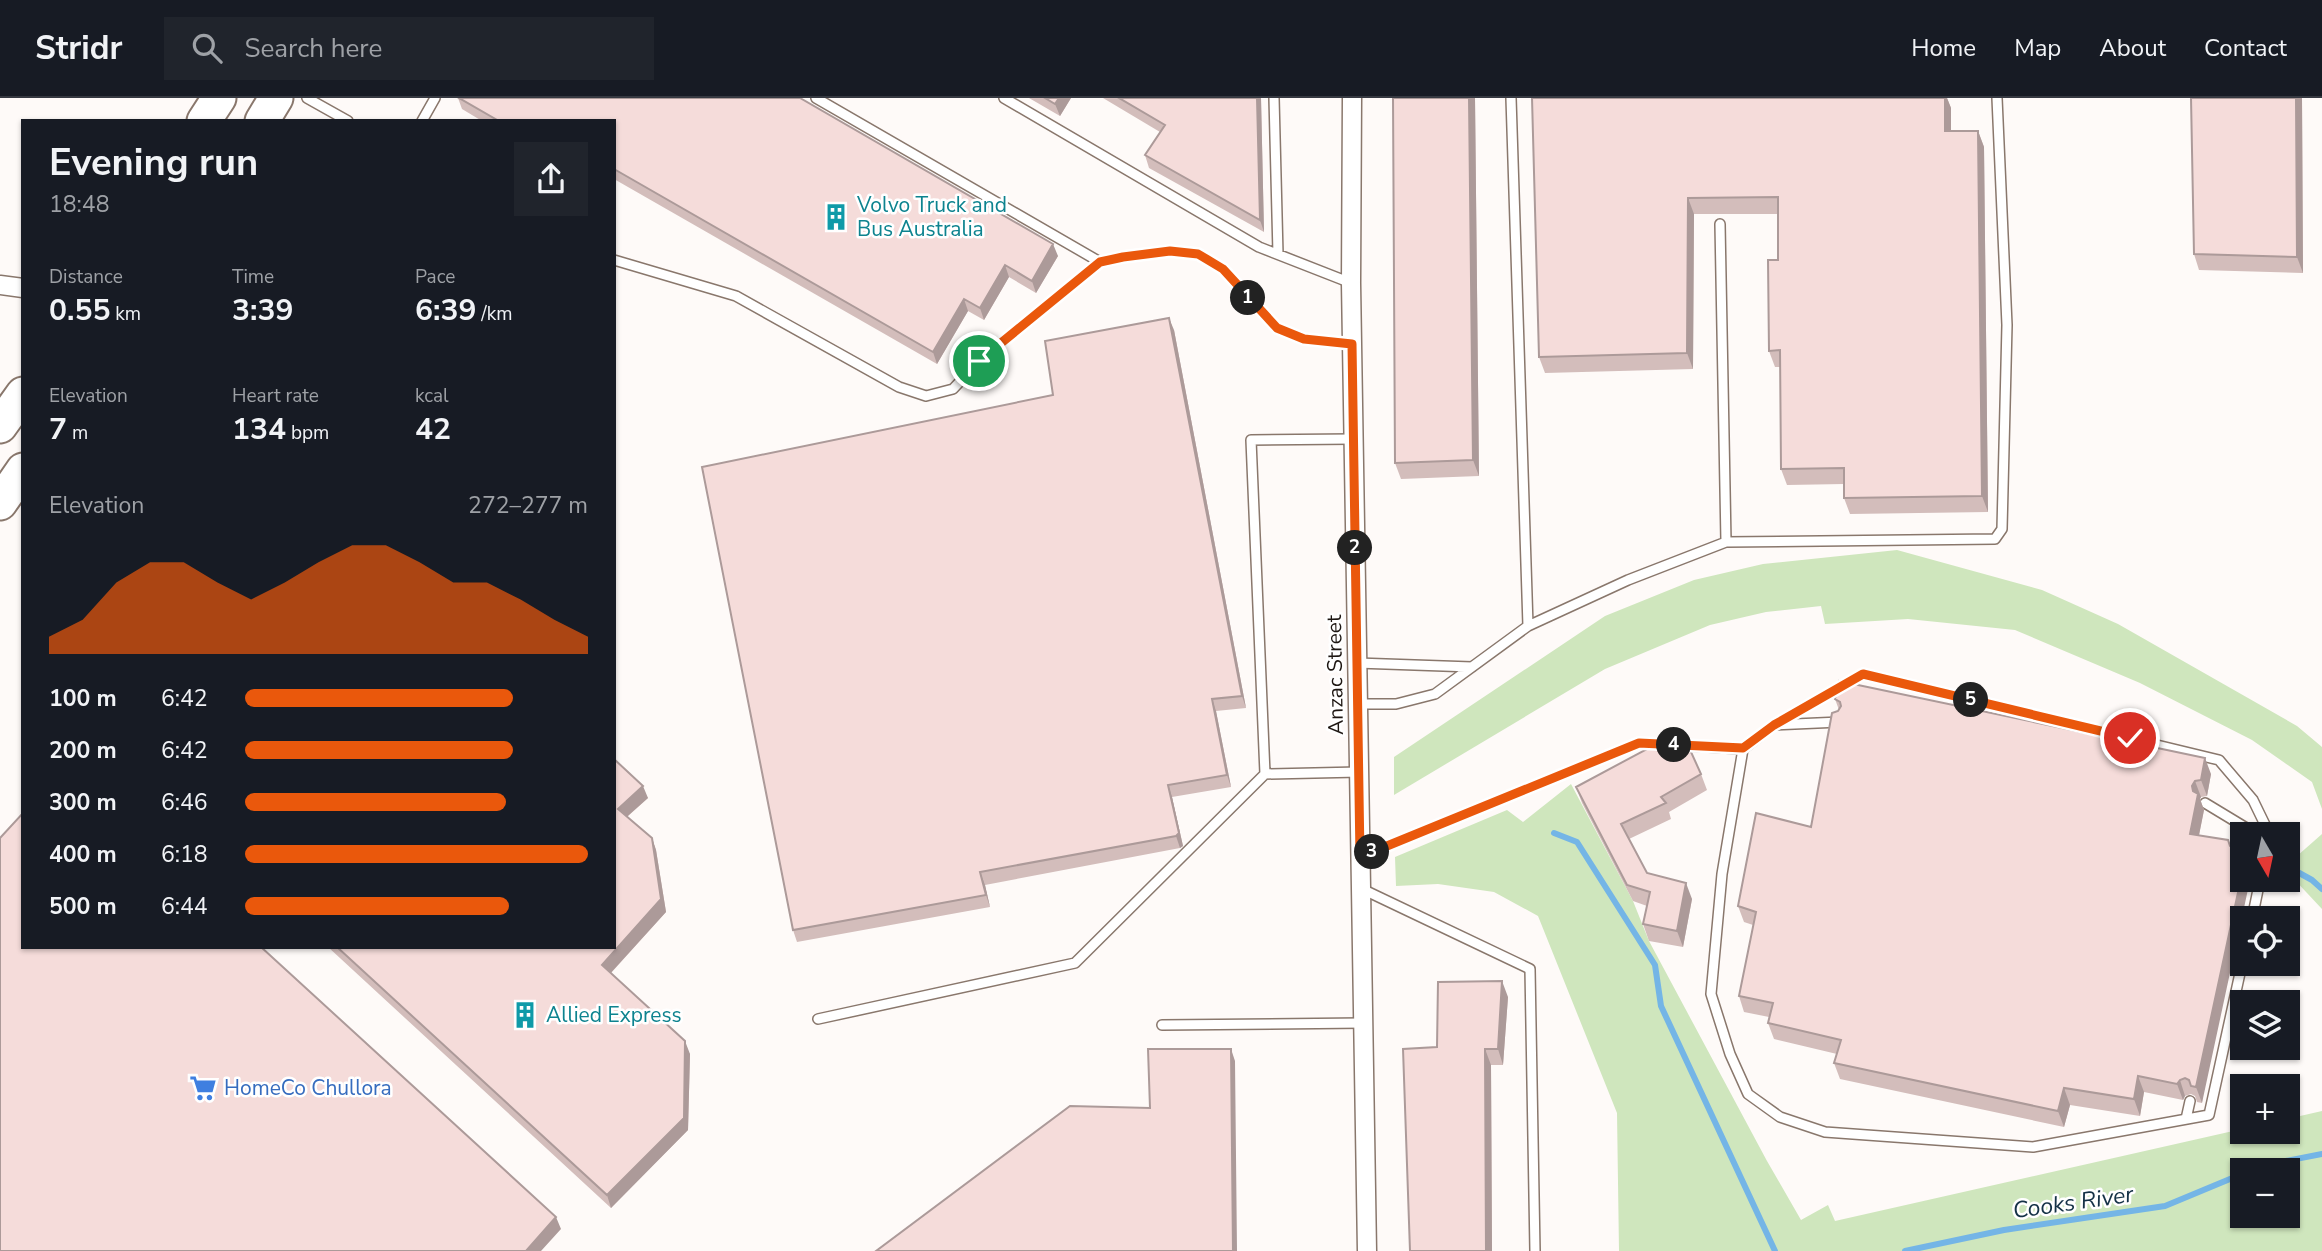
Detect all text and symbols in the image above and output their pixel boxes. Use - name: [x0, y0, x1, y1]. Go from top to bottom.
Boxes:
- search box: [164, 17, 654, 80]
- text: Stridr: [35, 26, 122, 71]
- icon: search: [188, 29, 226, 67]
- text: Search here: [244, 31, 382, 66]
- text: Home: [1911, 32, 1976, 64]
- text: Map: [2014, 32, 2061, 64]
- text: About: [2099, 32, 2166, 64]
- text: Contact: [2204, 32, 2287, 64]
- text: Evening run: [49, 137, 258, 188]
- button: share: [514, 142, 588, 216]
- text: 18:48: [49, 189, 109, 220]
- place label: Volvo Truck and Bus Australia: [856, 191, 1007, 243]
- building icon: Volvo Truck and Bus Australia: [821, 202, 851, 232]
- text: Distance: [49, 264, 123, 290]
- text: Time: [232, 264, 274, 290]
- text: Pace: [415, 264, 455, 290]
- pin: 1: [1230, 280, 1266, 316]
- text: 1: [1242, 284, 1253, 310]
- text: 0.55: [49, 290, 110, 331]
- text: 3:39: [232, 290, 293, 331]
- text: 6:39: [415, 290, 476, 331]
- text: km: [110, 301, 141, 327]
- text: /km: [476, 301, 512, 327]
- pin: [949, 331, 1009, 391]
- icon: arrive: [960, 342, 998, 380]
- text: Elevation: [49, 383, 128, 409]
- text: Heart rate: [232, 383, 319, 409]
- text: kcal: [415, 383, 449, 409]
- text: 7: [49, 409, 67, 450]
- text: 134: [232, 409, 286, 450]
- text: 42: [415, 409, 451, 450]
- text: m: [67, 420, 88, 446]
- text: bpm: [286, 420, 329, 446]
- text: Elevation: [49, 490, 144, 521]
- text: 272–277 m: [468, 490, 588, 521]
- pin: 2: [1338, 531, 1372, 566]
- text: 2: [1349, 534, 1360, 560]
- street label: Anzac Street: [1320, 614, 1350, 735]
- pin: 5: [1954, 682, 1988, 718]
- text: 100 m: [49, 683, 117, 714]
- text: 6:42: [161, 683, 208, 714]
- text: 5: [1965, 686, 1976, 712]
- pin: [2100, 708, 2160, 768]
- icon: check: [2111, 719, 2149, 757]
- pin: 4: [1656, 728, 1692, 762]
- text: 4: [1668, 731, 1679, 757]
- text: 200 m: [49, 735, 117, 766]
- text: 6:42: [161, 735, 208, 766]
- text: 300 m: [49, 787, 117, 818]
- text: 6:46: [161, 787, 208, 818]
- north arrow: [2230, 822, 2300, 892]
- map controls: [2230, 822, 2300, 1228]
- pin: 3: [1354, 834, 1390, 870]
- text: 3: [1366, 838, 1377, 864]
- text: 400 m: [49, 839, 117, 870]
- text: 6:18: [161, 839, 208, 870]
- text: 500 m: [49, 891, 117, 922]
- text: 6:44: [161, 891, 208, 922]
- button: locate: [2230, 906, 2300, 976]
- button: layers: [2230, 990, 2300, 1060]
- building icon: Allied Express: [510, 1000, 540, 1030]
- place label: Allied Express: [546, 1001, 682, 1029]
- supermarket icon: HomeCo Chullora: [188, 1073, 218, 1103]
- place label: HomeCo Chullora: [224, 1074, 392, 1102]
- button: +: [2230, 1074, 2300, 1144]
- button: −: [2230, 1158, 2300, 1228]
- water label: Cooks River: [2011, 1179, 2136, 1226]

